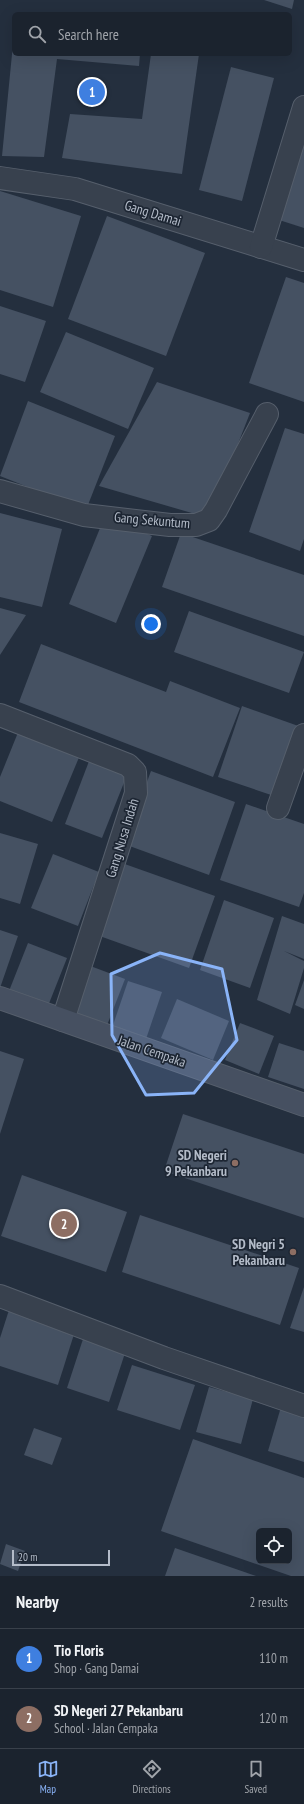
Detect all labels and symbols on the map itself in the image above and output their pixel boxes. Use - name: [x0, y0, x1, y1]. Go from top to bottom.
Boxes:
- pin: 1: [79, 77, 105, 107]
- street label: Gang Damai: [122, 196, 184, 230]
- street label: Gang Sekuntum: [113, 508, 191, 532]
- your location: [141, 614, 161, 634]
- street label: Gang Nusa Indah: [101, 796, 143, 880]
- street label: Jalan Cempaka: [115, 1031, 188, 1071]
- place label: SD Negeri 9 Pekanbaru: [165, 1146, 227, 1180]
- marker: SD Negeri 9 Pekanbaru: [230, 1158, 240, 1168]
- pin: 2: [51, 1209, 77, 1239]
- place label: SD Negri 5 Pekanbaru: [232, 1235, 285, 1269]
- marker: SD Negri 5 Pekanbaru: [288, 1247, 298, 1257]
- scale bar: [12, 1548, 110, 1567]

